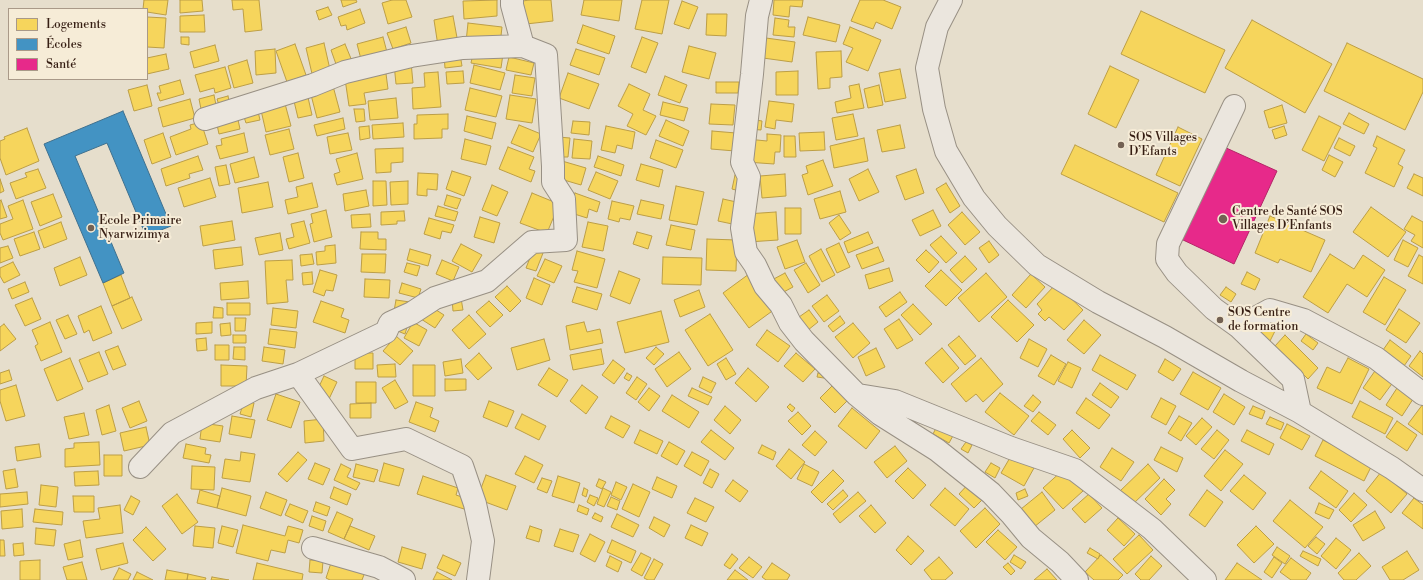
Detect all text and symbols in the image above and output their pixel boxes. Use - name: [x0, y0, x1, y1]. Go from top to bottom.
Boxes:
- legend: [8, 8, 148, 80]
- text: Logements: [46, 17, 106, 32]
- text: Écoles: [46, 37, 82, 52]
- text: Santé: [46, 57, 76, 72]
- place label: SOS Villages D’Efants: [1129, 131, 1197, 159]
- marker: SOS Villages D’Efants: [1116, 140, 1126, 150]
- place label: Centre de Santé SOS Villages D’Enfants: [1232, 205, 1343, 233]
- marker: Centre de Santé SOS Villages D’Enfants: [1217, 213, 1229, 225]
- place label: Ecole Primaire Nyarwizimya: [99, 214, 181, 242]
- marker: Ecole Primaire Nyarwizimya: [86, 223, 96, 233]
- place label: SOS Centre de formation: [1228, 306, 1298, 334]
- marker: SOS Centre de formation: [1215, 315, 1225, 325]

